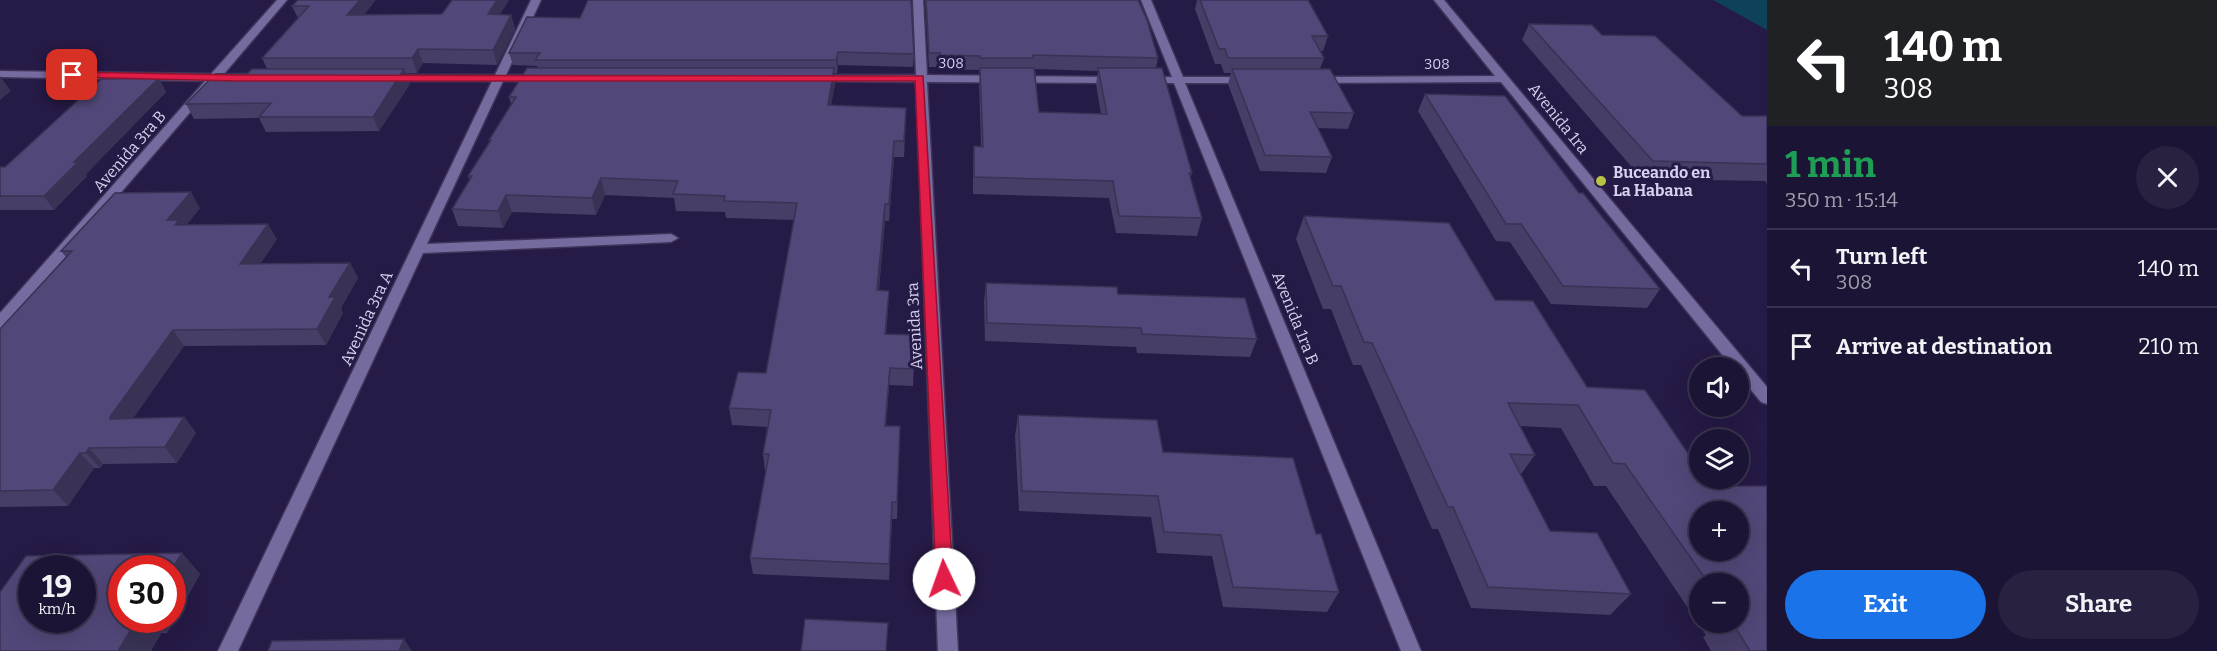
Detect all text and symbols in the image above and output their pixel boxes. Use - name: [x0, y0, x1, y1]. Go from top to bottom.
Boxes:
- text: 140 m: [1884, 22, 2002, 72]
- icon: left: [1785, 24, 1863, 102]
- pin: [46, 49, 97, 100]
- street label: 308: [938, 55, 964, 72]
- street label: 308: [1424, 56, 1450, 73]
- icon: arrive: [55, 58, 88, 91]
- text: 308: [1884, 73, 1933, 105]
- street label: Avenida 1ra: [1524, 79, 1593, 158]
- street label: Avenida 3ra B: [89, 107, 170, 196]
- text: 1 min: [1785, 143, 1876, 187]
- button: close: [2136, 146, 2199, 209]
- place label: Buceando en La Habana: [1613, 163, 1711, 200]
- marker: Buceando en La Habana: [1594, 174, 1608, 188]
- text: 350 m · 15:14: [1785, 188, 1898, 212]
- text: Turn left: [1836, 243, 1928, 270]
- icon: left: [1785, 252, 1818, 285]
- text: 140 m: [2138, 255, 2199, 282]
- street label: Avenida 3ra A: [336, 267, 397, 369]
- street label: Avenida 1ra B: [1268, 269, 1323, 368]
- text: 308: [1836, 270, 1872, 294]
- street label: Avenida 3ra: [903, 281, 926, 370]
- icon: arrive: [1785, 330, 1818, 363]
- text: Arrive at destination: [1836, 333, 2052, 360]
- text: 210 m: [2139, 333, 2199, 360]
- map controls: [1689, 357, 1749, 633]
- button: sound: [1689, 357, 1749, 417]
- button: layers: [1689, 429, 1749, 489]
- button: +: [1689, 501, 1749, 561]
- position arrow: [912, 547, 976, 611]
- speed limit sign: 30: [108, 555, 186, 633]
- text: 19: [42, 569, 72, 605]
- button: Exit: [1785, 570, 1986, 639]
- button: Share: [1998, 570, 2199, 639]
- button: −: [1689, 573, 1749, 633]
- text: km/h: [38, 600, 76, 618]

